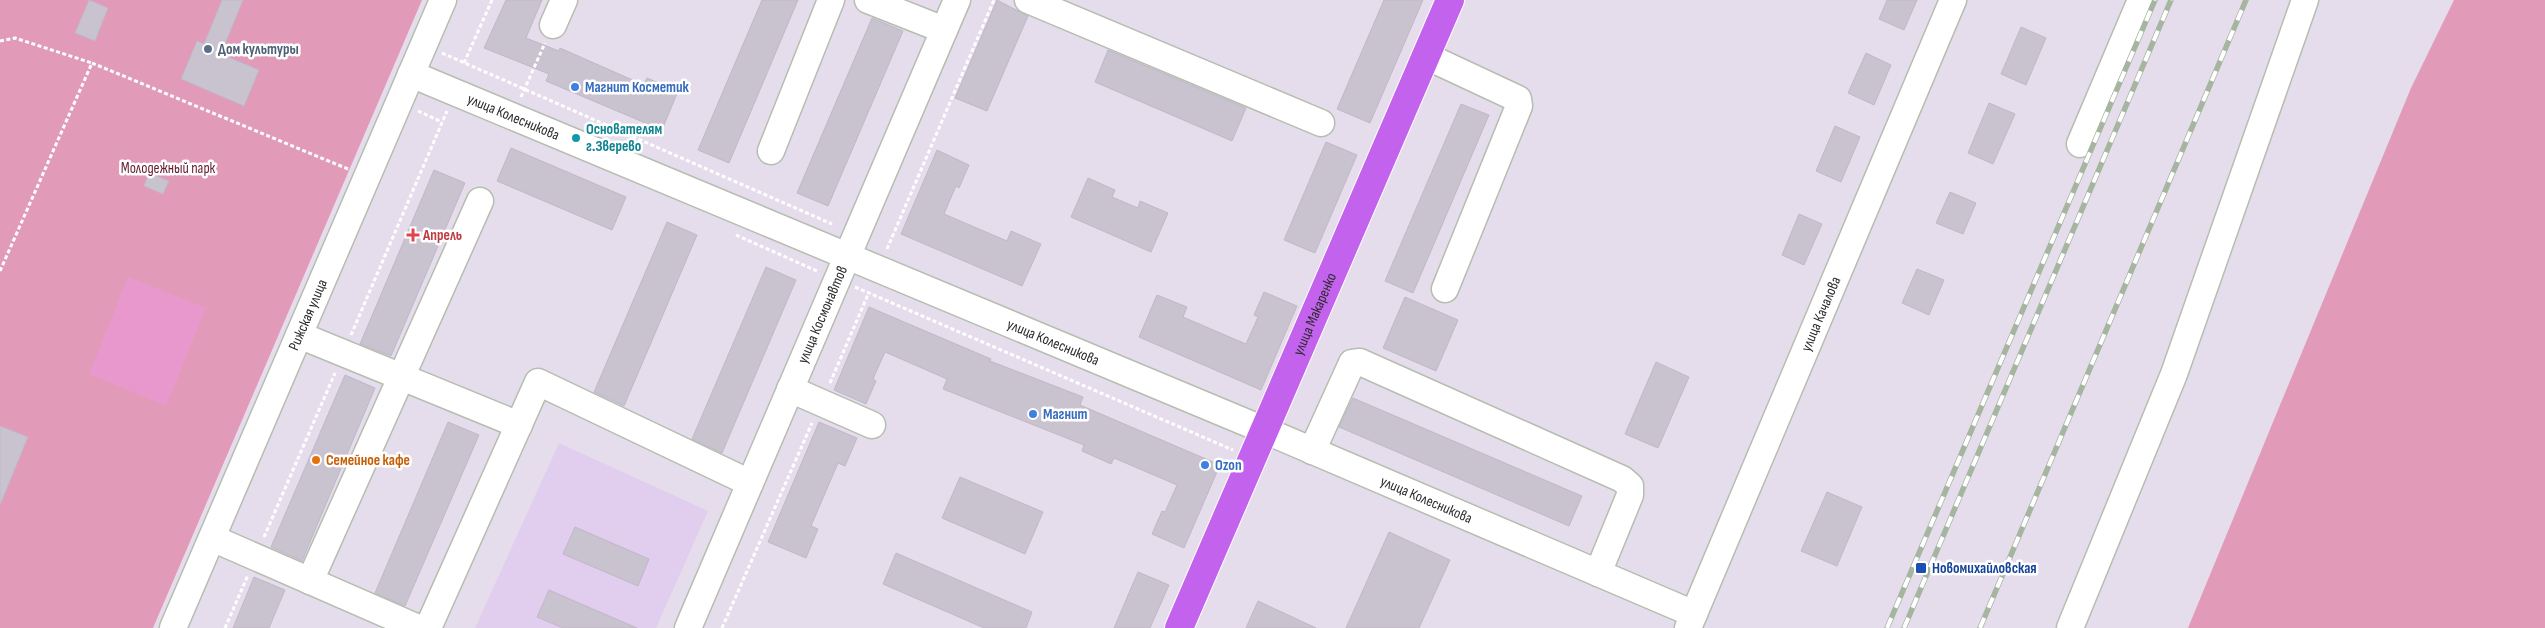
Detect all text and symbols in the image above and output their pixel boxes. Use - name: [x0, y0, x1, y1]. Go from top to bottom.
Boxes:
- place label: Дом культуры: [218, 40, 299, 59]
- marker: Дом культуры: [202, 43, 214, 55]
- place label: Магнит Косметик: [585, 78, 690, 97]
- marker: Магнит Косметик: [569, 81, 581, 93]
- street label: улица Колесникова: [464, 90, 562, 145]
- place label: Основателям г.Зверево: [586, 120, 662, 156]
- marker: Основателям г.Зверево: [570, 132, 582, 144]
- park label: Молодежный парк: [121, 159, 216, 178]
- place label: Апрель: [422, 226, 462, 245]
- marker: Апрель: [407, 229, 419, 241]
- street label: улица Космонавтов: [793, 263, 852, 367]
- street label: улица Макаренко: [1289, 270, 1341, 358]
- street label: улица Качалова: [1797, 273, 1845, 354]
- street label: Рижская улица: [284, 276, 332, 353]
- street label: улица Колесникова: [1004, 315, 1102, 370]
- place label: Магнит: [1043, 405, 1088, 424]
- marker: Магнит: [1027, 408, 1039, 420]
- place label: Семейное кафе: [326, 451, 410, 470]
- marker: Семейное кафе: [310, 454, 322, 466]
- place label: Ozon: [1215, 456, 1242, 475]
- marker: Ozon: [1199, 459, 1211, 471]
- street label: улица Колесникова: [1377, 472, 1475, 528]
- place label: Новомихайловская: [1932, 559, 2037, 578]
- marker: Новомихайловская: [1914, 561, 1928, 575]

